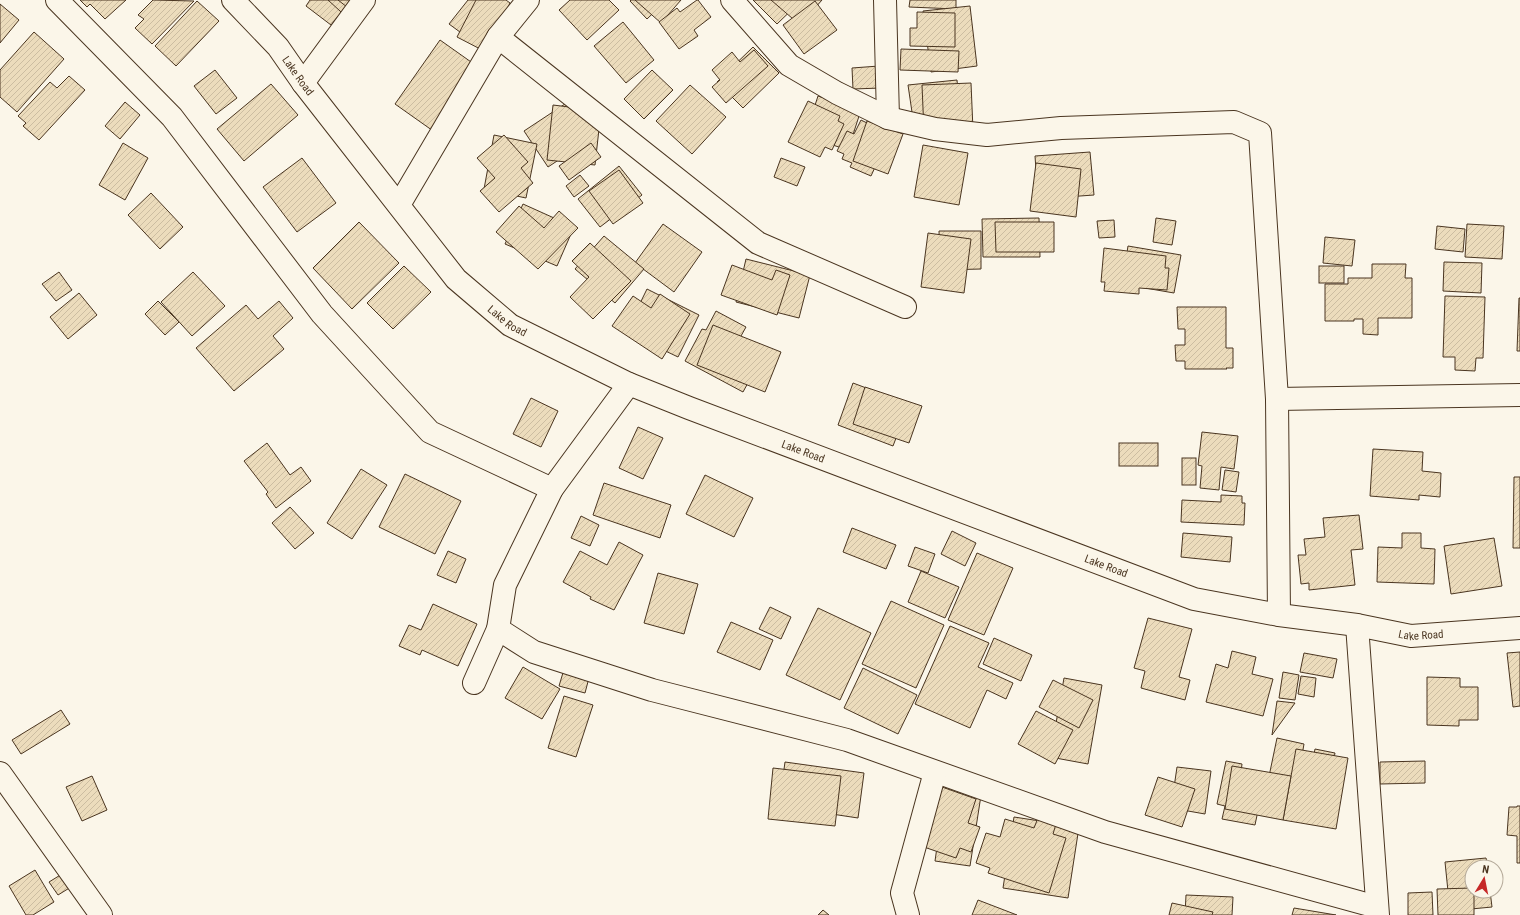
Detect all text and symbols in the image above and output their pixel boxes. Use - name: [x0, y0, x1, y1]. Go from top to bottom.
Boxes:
- street label: Lake Road: [279, 54, 316, 98]
- street label: Lake Road: [485, 303, 529, 339]
- street label: Lake Road: [780, 438, 826, 466]
- street label: Lake Road: [1083, 552, 1129, 580]
- street label: Lake Road: [1397, 628, 1444, 643]
- north arrow: [1464, 859, 1504, 899]
- text: N: [1481, 863, 1490, 877]

